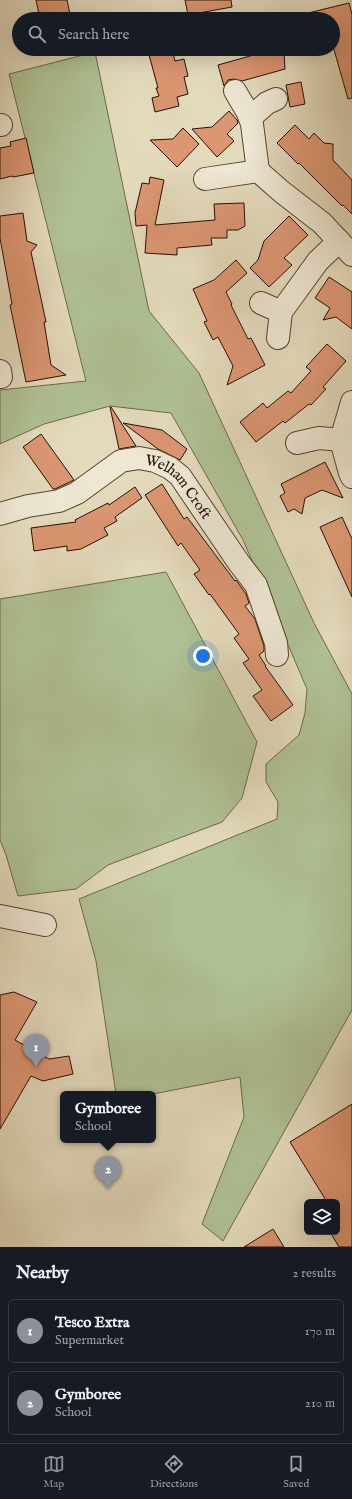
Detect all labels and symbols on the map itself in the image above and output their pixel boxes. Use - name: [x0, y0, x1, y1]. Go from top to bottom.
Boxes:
- street label: Welham Croft: [144, 450, 216, 523]
- your location: [193, 646, 213, 666]
- pin: 1: [23, 1034, 49, 1067]
- pin: 2: [95, 1156, 121, 1189]

